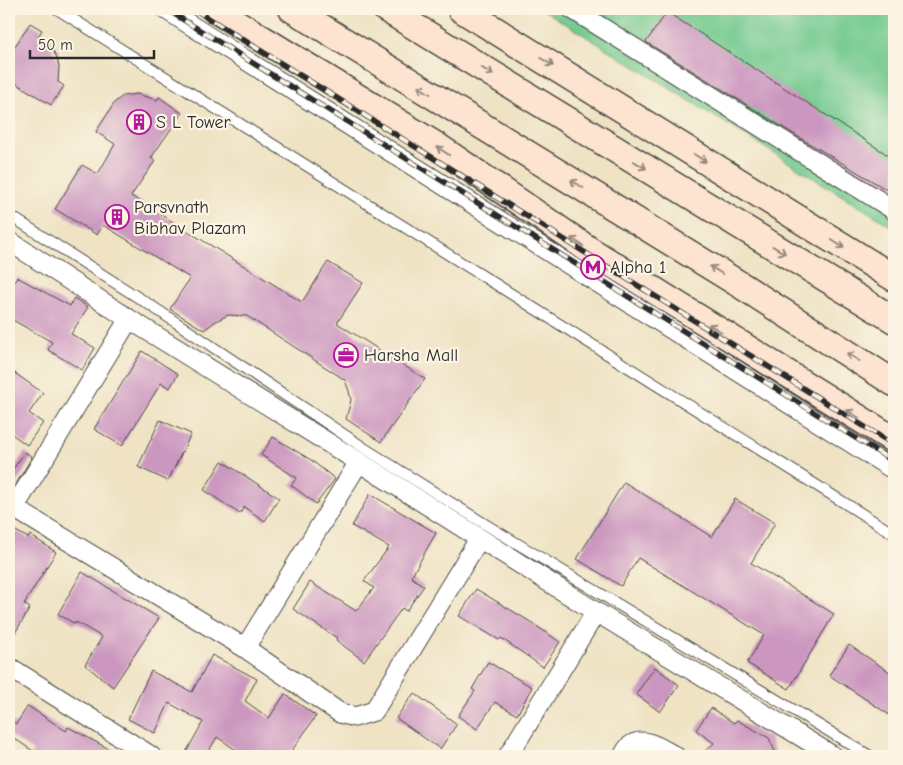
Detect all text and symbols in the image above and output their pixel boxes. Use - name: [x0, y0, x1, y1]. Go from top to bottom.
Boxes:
- scale bar: [30, 28, 154, 60]
- text: 50 m: [38, 36, 73, 54]
- one-way arrow: [540, 58, 554, 68]
- one-way arrow: [479, 66, 493, 76]
- one-way arrow: [418, 85, 432, 95]
- building icon: S L Tower: [126, 109, 152, 135]
- place label: S L Tower: [156, 112, 232, 133]
- one-way arrow: [436, 145, 450, 156]
- one-way arrow: [693, 153, 707, 163]
- one-way arrow: [633, 160, 647, 170]
- one-way arrow: [571, 179, 585, 189]
- place label: Parsvnath Bibhav Plazam: [134, 197, 246, 239]
- building icon: Parsvnath Bibhav Plazam: [104, 204, 130, 230]
- one-way arrow: [570, 237, 584, 247]
- one-way arrow: [831, 238, 845, 249]
- one-way arrow: [772, 244, 786, 255]
- metro station icon: Alpha 1: [580, 254, 606, 280]
- place label: Alpha 1: [610, 257, 666, 278]
- one-way arrow: [709, 264, 723, 274]
- one-way arrow: [708, 323, 722, 333]
- office icon: Harsha Mall: [333, 342, 359, 368]
- place label: Harsha Mall: [364, 345, 458, 366]
- one-way arrow: [846, 351, 860, 362]
- one-way arrow: [846, 409, 860, 419]

